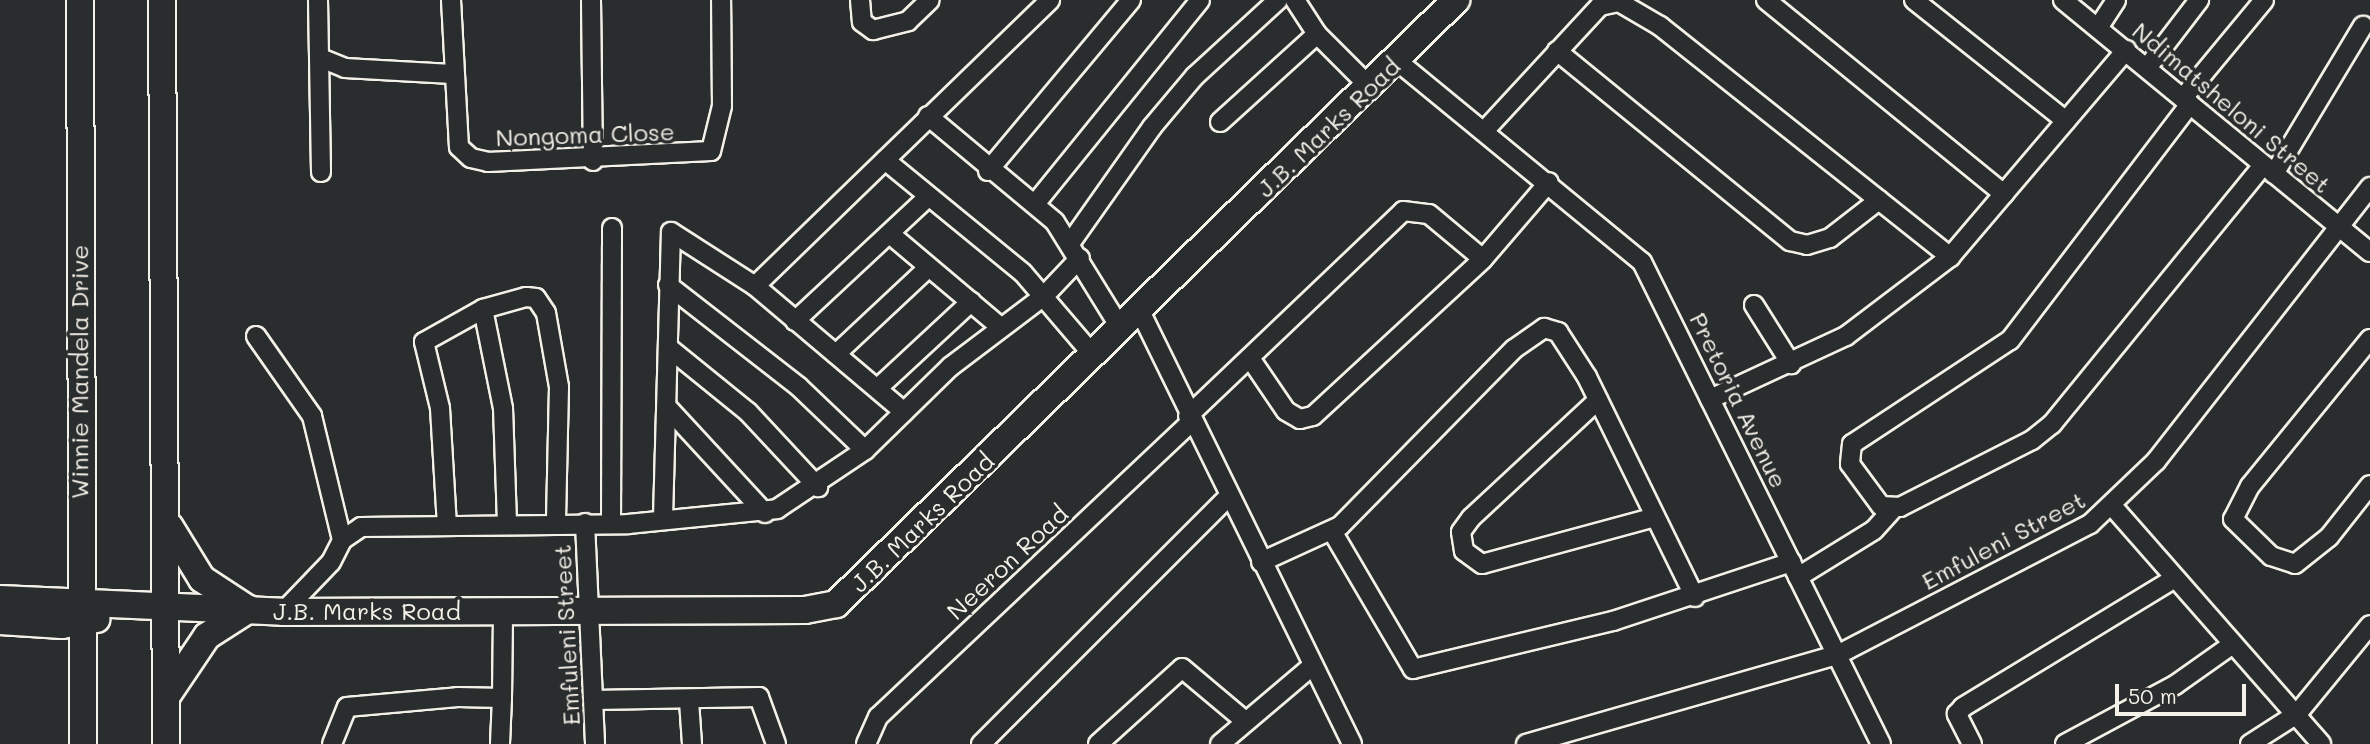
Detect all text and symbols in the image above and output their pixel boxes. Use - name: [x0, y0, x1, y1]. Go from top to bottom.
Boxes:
- street label: Ndimatsheloni Street: [2127, 16, 2337, 198]
- street label: J.B. Marks Road: [1250, 51, 1406, 203]
- street label: Nongoma Close: [495, 116, 675, 152]
- street label: Winnie Mandela Drive: [65, 245, 93, 499]
- street label: Pretoria Avenue: [1684, 308, 1794, 492]
- street label: J.B. Marks Road: [844, 446, 1000, 598]
- street label: Emfuleni Street: [1916, 485, 2090, 595]
- street label: Neeron Road: [941, 499, 1073, 625]
- street label: Emfuleni Street: [547, 544, 585, 726]
- street label: J.B. Marks Road: [273, 597, 461, 625]
- scale bar: [2118, 670, 2249, 714]
- text: 50 m: [2128, 682, 2177, 709]

